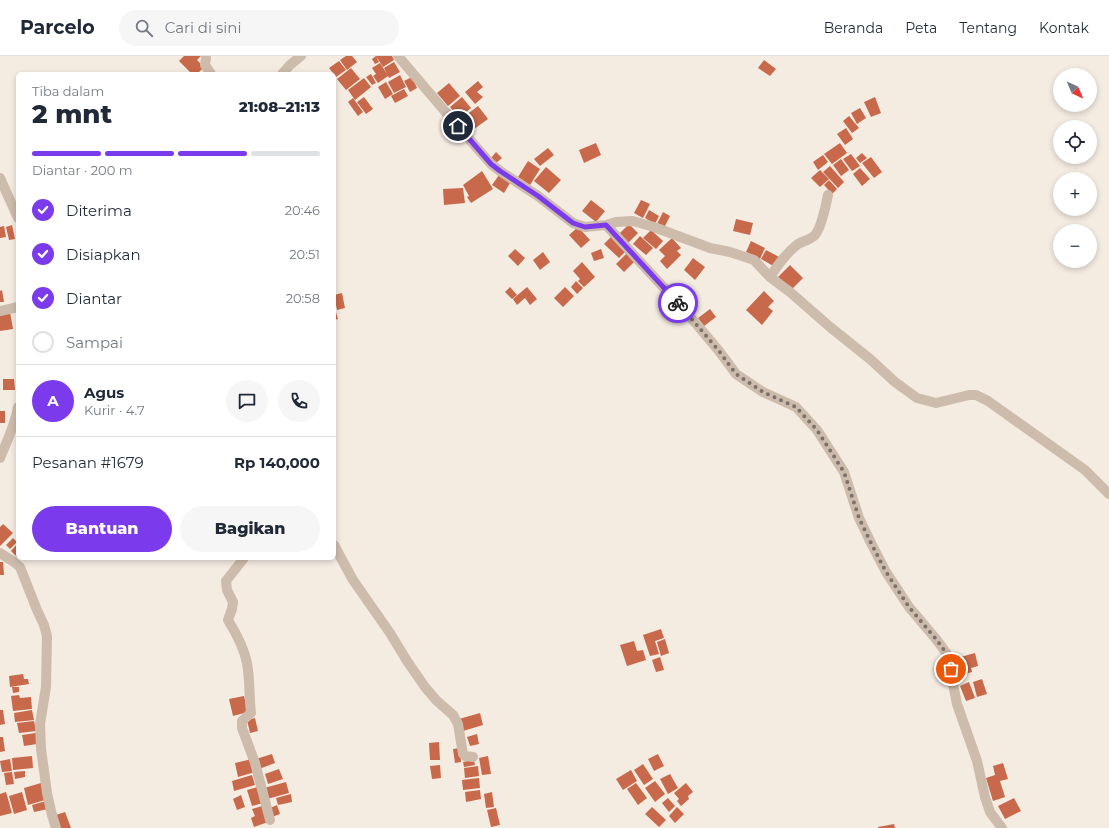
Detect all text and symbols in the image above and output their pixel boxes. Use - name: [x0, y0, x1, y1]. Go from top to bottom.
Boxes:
- search box: [119, 10, 399, 46]
- text: Parcelo: [20, 16, 95, 39]
- icon: search: [133, 17, 155, 39]
- text: Cari di sini: [165, 18, 242, 37]
- text: Beranda: [824, 19, 883, 37]
- text: Peta: [905, 19, 937, 37]
- text: Tentang: [959, 19, 1017, 37]
- text: Kontak: [1039, 19, 1089, 37]
- north arrow: [1053, 68, 1097, 112]
- map controls: [1053, 68, 1097, 268]
- text: Tiba dalam: [32, 83, 104, 99]
- text: 21:08–21:13: [239, 97, 320, 116]
- text: 2 mnt: [32, 98, 112, 130]
- pin: [441, 109, 475, 143]
- icon: home: [447, 115, 469, 137]
- button: locate: [1053, 120, 1097, 164]
- text: Diantar · 200 m: [32, 162, 132, 178]
- button: +: [1053, 172, 1097, 216]
- icon: check: [32, 199, 54, 221]
- text: Diterima: [66, 201, 132, 220]
- text: 20:46: [285, 202, 320, 218]
- button: −: [1053, 224, 1097, 268]
- icon: check: [32, 243, 54, 265]
- text: Disiapkan: [66, 245, 141, 264]
- text: 20:51: [289, 246, 320, 262]
- courier: [658, 283, 698, 323]
- icon: check: [32, 287, 54, 309]
- text: Diantar: [66, 289, 122, 308]
- text: 20:58: [286, 290, 320, 306]
- icon: bike: [667, 292, 689, 314]
- text: Sampai: [66, 333, 123, 352]
- button: chat: [226, 380, 268, 422]
- button: phone: [278, 380, 320, 422]
- text: Agus: [84, 383, 124, 402]
- text: A: [47, 391, 59, 410]
- text: Kurir · 4.7: [84, 402, 145, 418]
- text: Pesanan #1679: [32, 453, 144, 472]
- text: Rp 140,000: [234, 453, 320, 472]
- button: Bantuan: [32, 506, 172, 552]
- button: Bagikan: [180, 506, 320, 552]
- pin: [934, 652, 968, 686]
- icon: bag: [940, 658, 962, 680]

